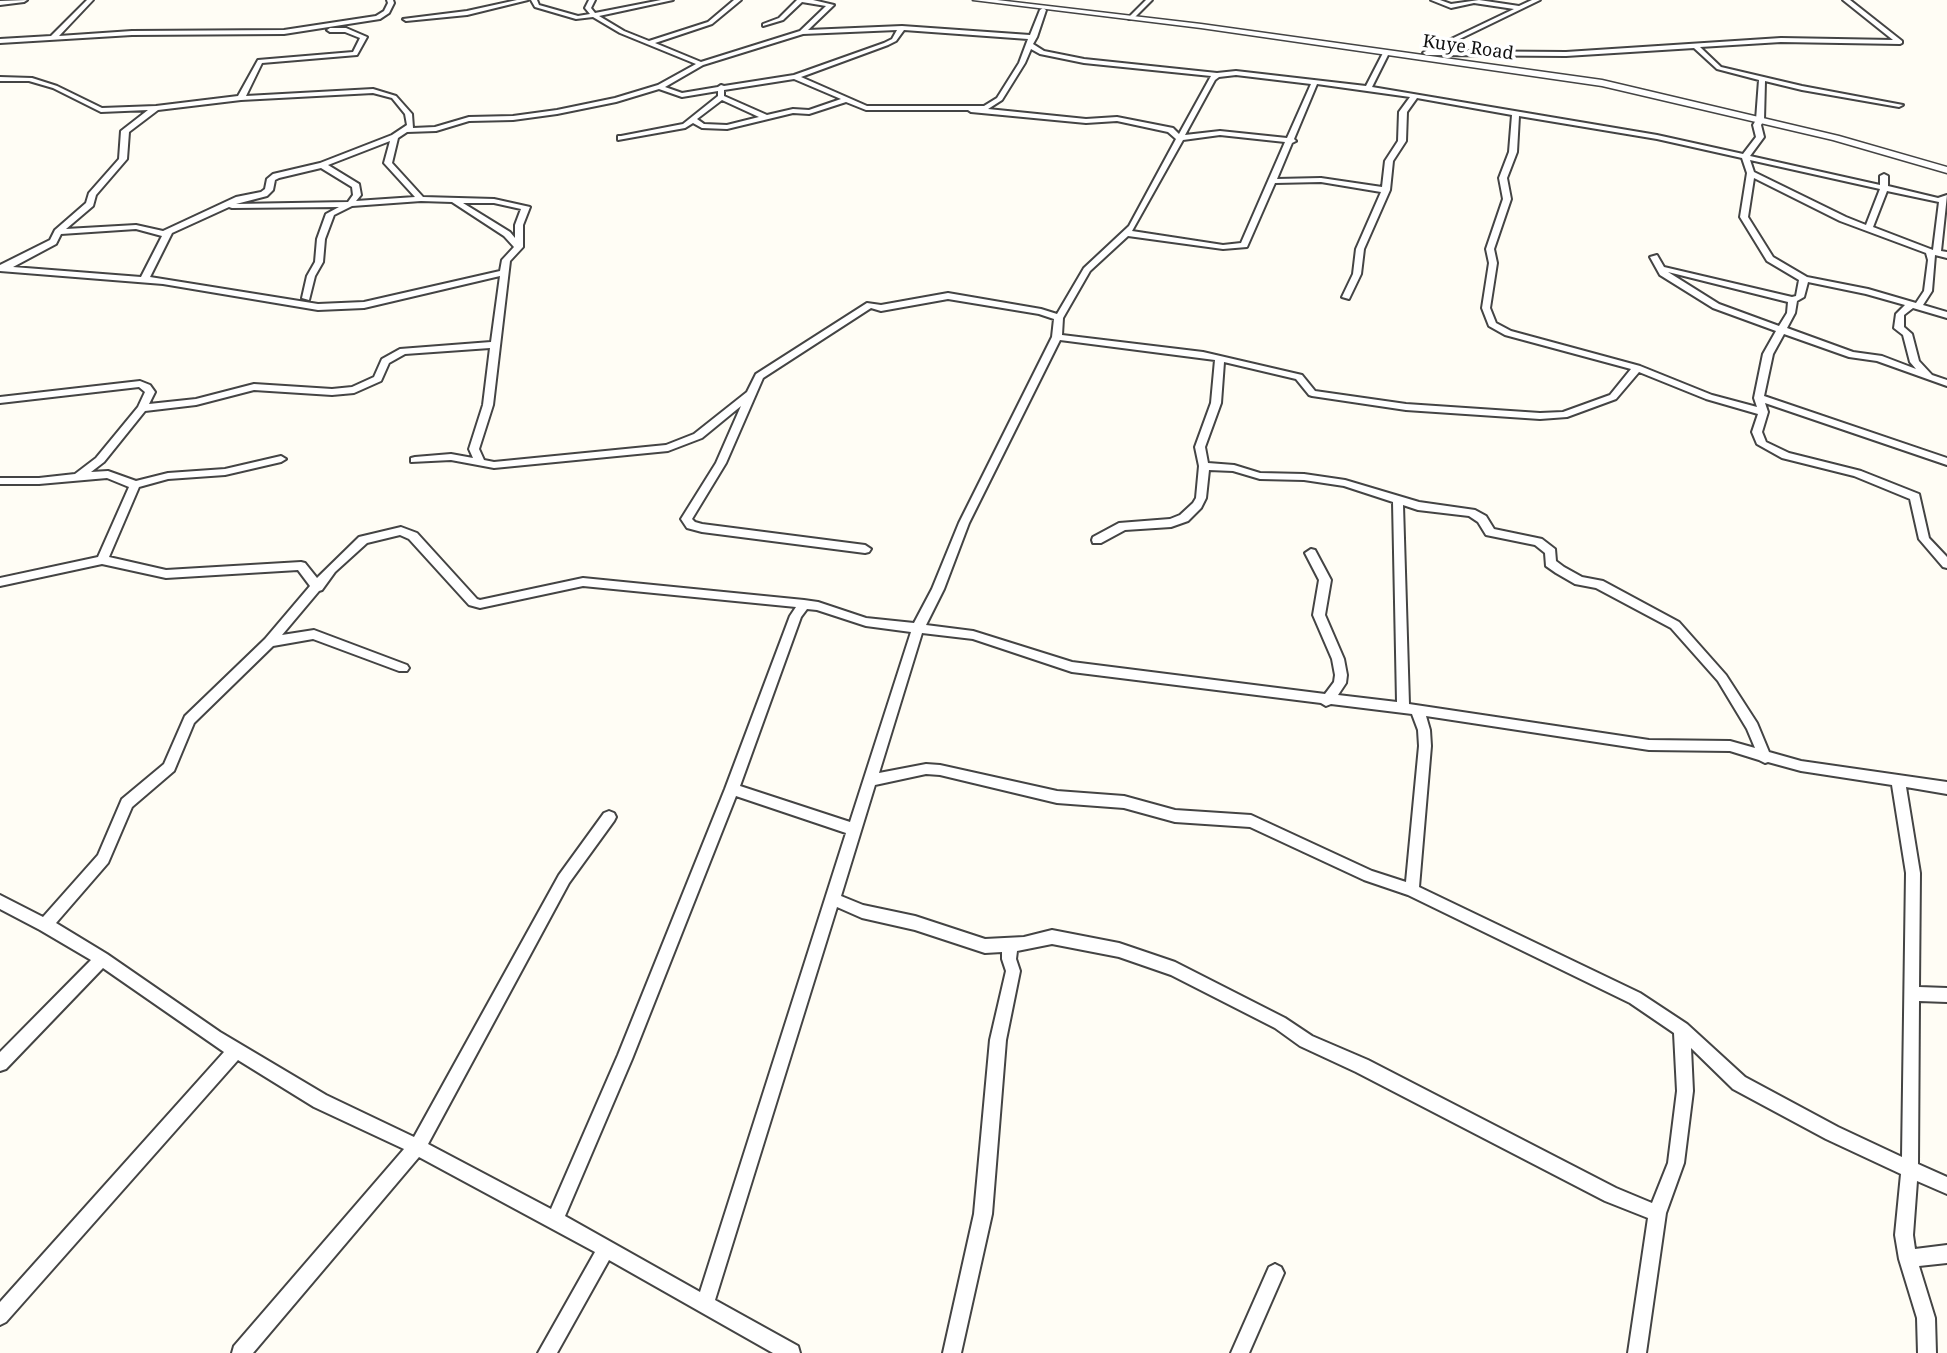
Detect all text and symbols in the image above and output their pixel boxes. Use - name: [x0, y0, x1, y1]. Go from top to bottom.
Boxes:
- street label: Kuye Road: [1421, 31, 1515, 65]

